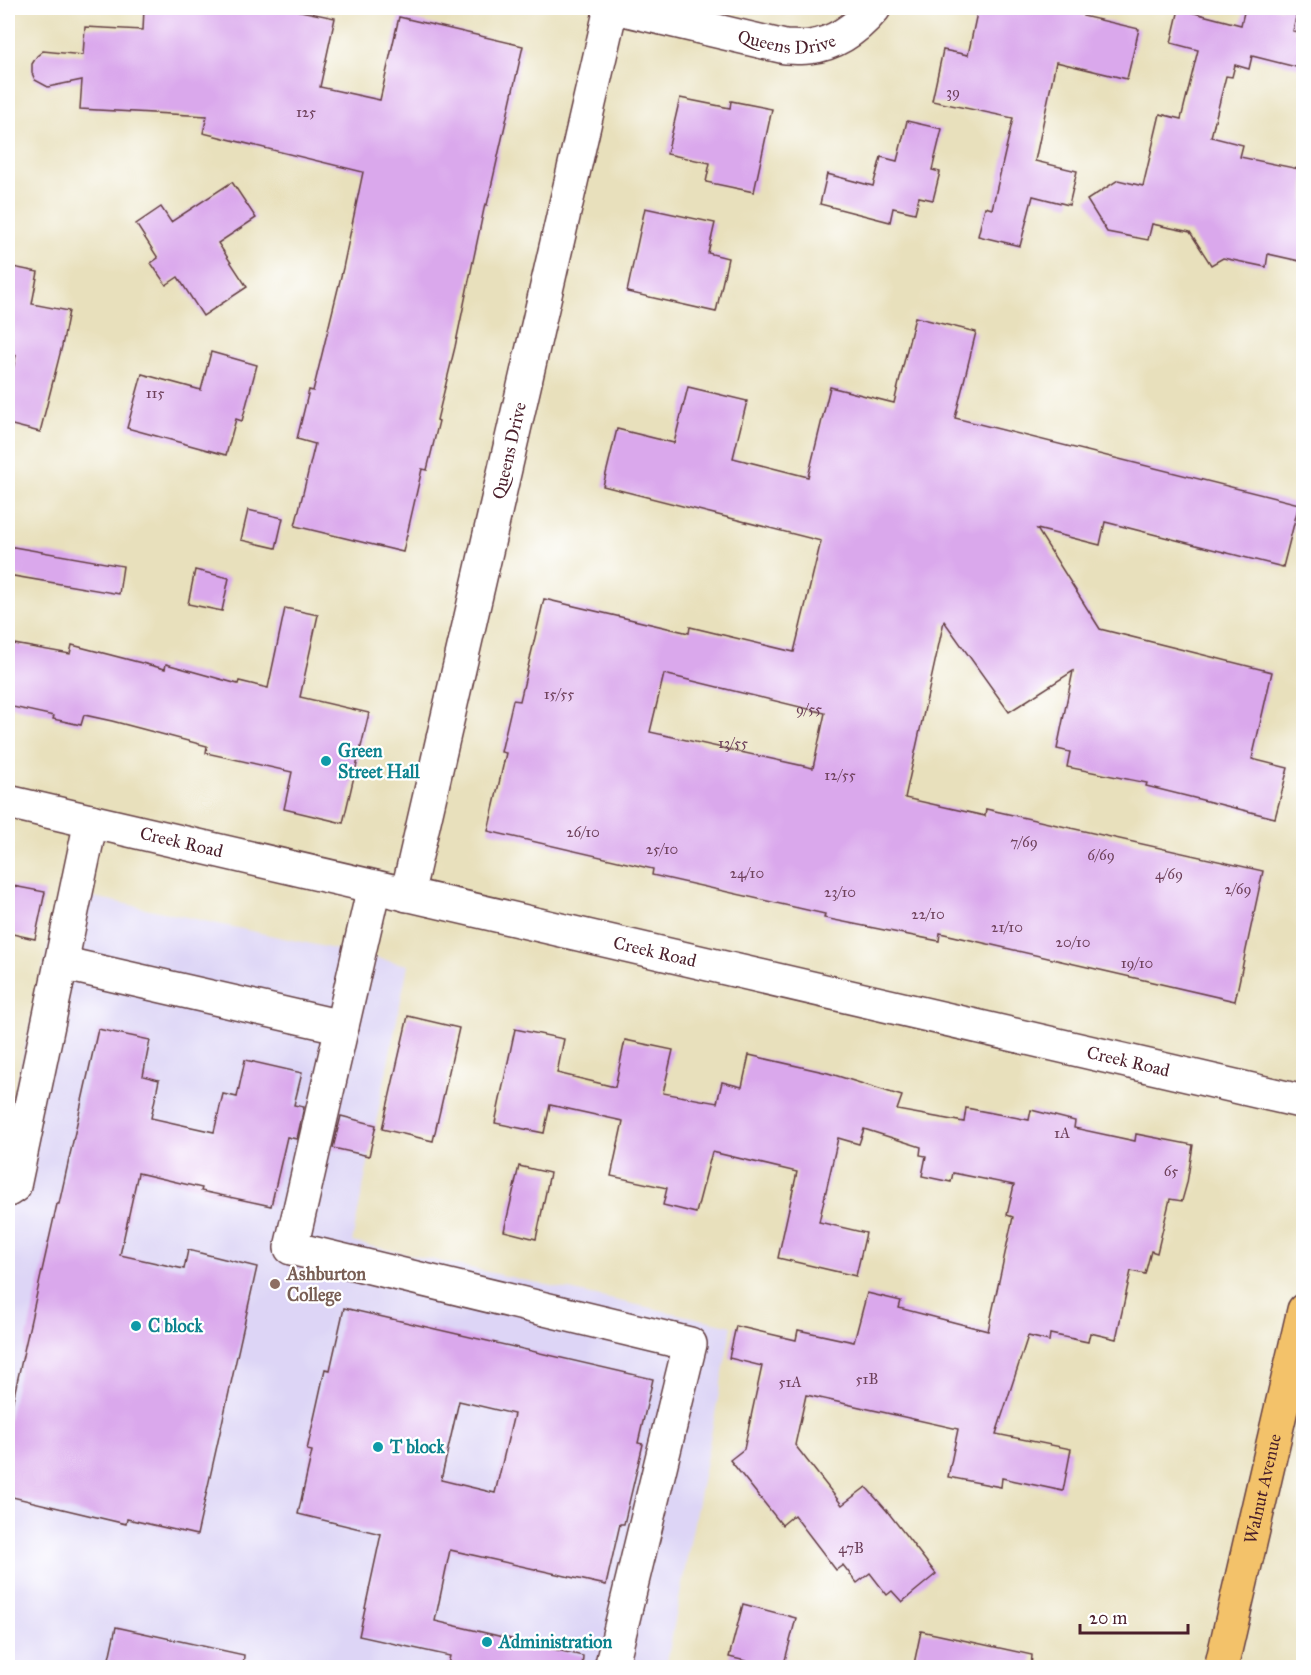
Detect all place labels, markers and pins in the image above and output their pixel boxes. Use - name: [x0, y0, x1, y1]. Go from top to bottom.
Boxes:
- place label: Green Street Hall: [338, 740, 421, 783]
- marker: Green Street Hall: [319, 754, 333, 768]
- place label: Ashburton College: [286, 1263, 366, 1307]
- marker: Ashburton College: [268, 1277, 282, 1291]
- place label: C block: [148, 1315, 203, 1337]
- marker: C block: [129, 1319, 143, 1333]
- place label: T block: [389, 1436, 445, 1458]
- marker: T block: [371, 1440, 385, 1454]
- place label: Administration: [498, 1631, 613, 1653]
- marker: Administration: [480, 1635, 494, 1649]

